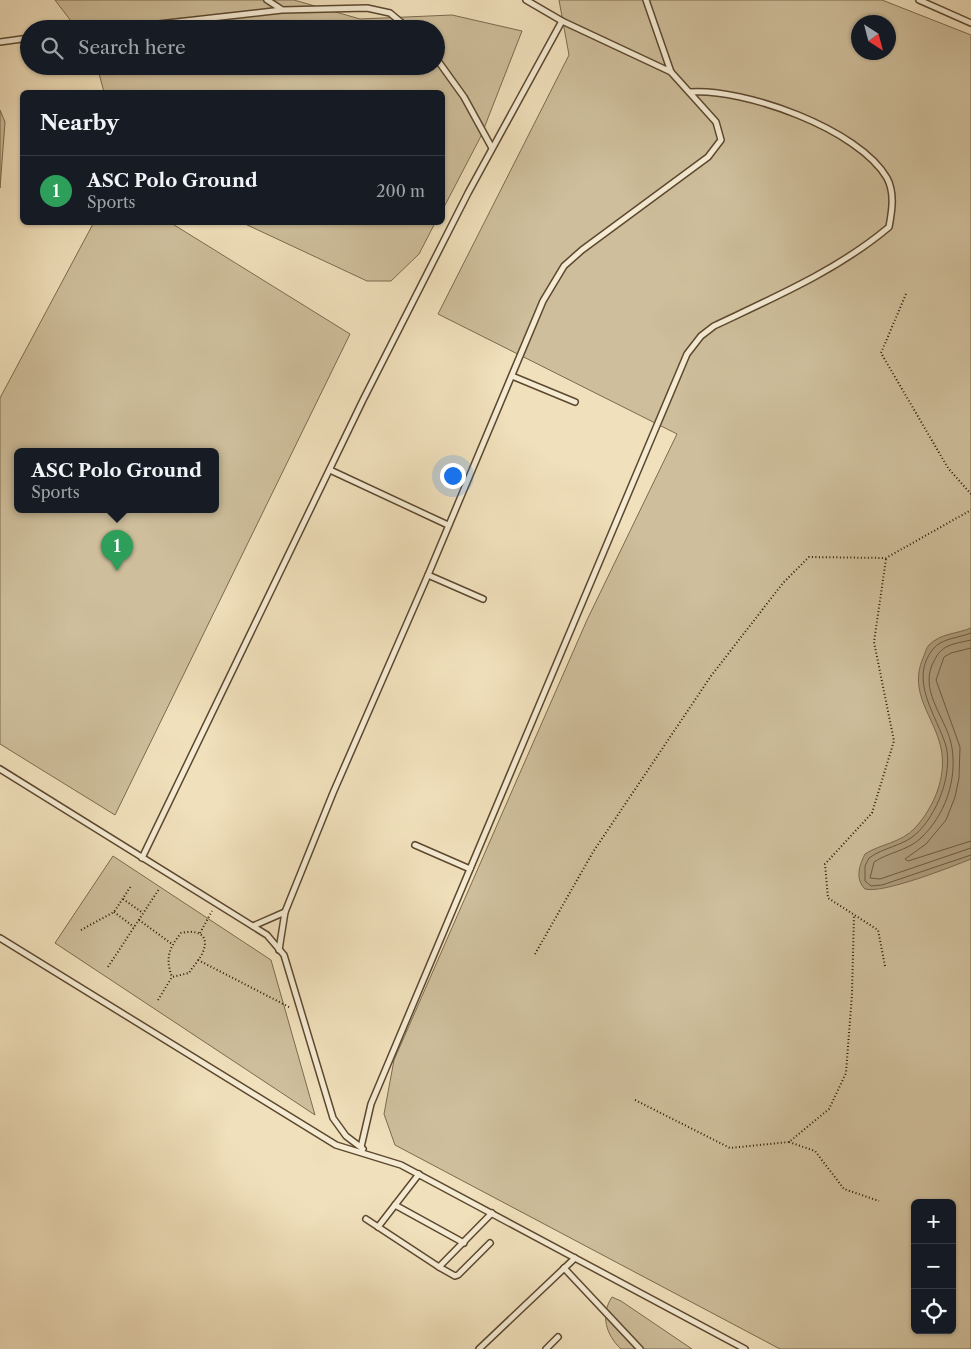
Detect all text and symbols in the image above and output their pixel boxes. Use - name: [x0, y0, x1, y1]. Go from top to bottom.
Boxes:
- north arrow: [851, 15, 896, 60]
- search box: [20, 20, 445, 75]
- icon: search: [38, 34, 66, 62]
- text: Search here: [78, 36, 186, 59]
- text: Nearby: [40, 110, 119, 135]
- text: ASC Polo Ground: [87, 169, 258, 192]
- text: 1: [52, 181, 60, 201]
- text: 200 m: [376, 181, 425, 201]
- text: Sports: [87, 192, 136, 212]
- popup: [14, 448, 219, 513]
- text: ASC Polo Ground: [31, 459, 202, 482]
- your location: [440, 463, 466, 489]
- text: Sports: [31, 482, 80, 502]
- pin: 1: [101, 530, 133, 571]
- map controls: [911, 1199, 956, 1334]
- button: +: [911, 1199, 956, 1244]
- button: −: [911, 1244, 956, 1289]
- button: locate: [911, 1289, 956, 1334]

